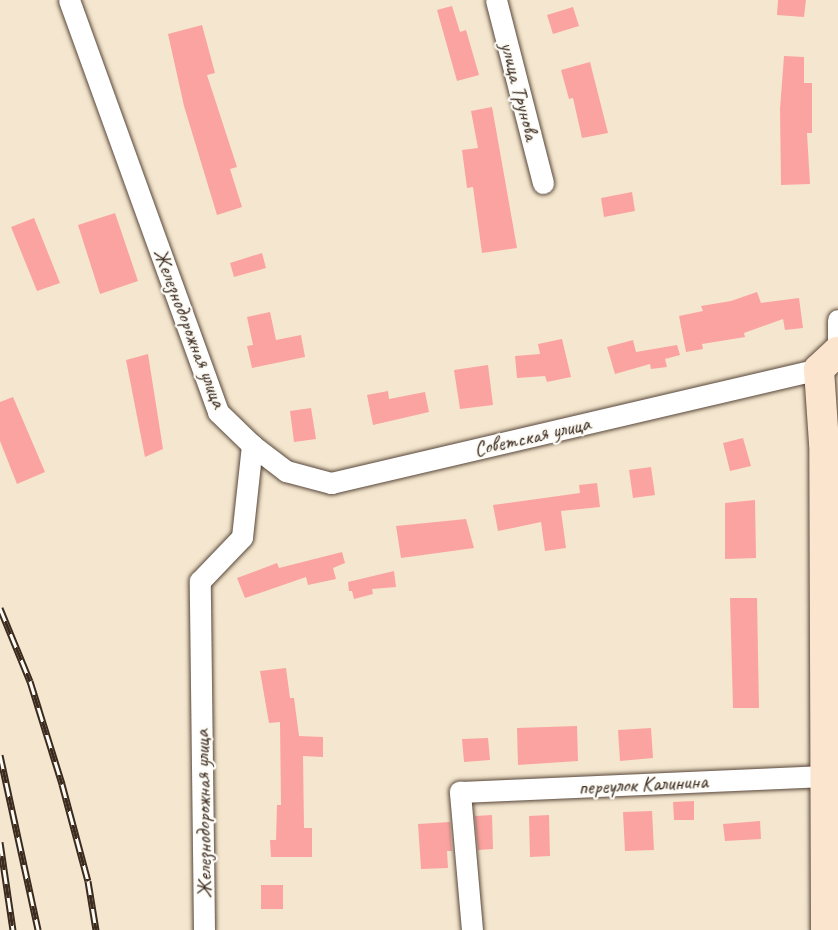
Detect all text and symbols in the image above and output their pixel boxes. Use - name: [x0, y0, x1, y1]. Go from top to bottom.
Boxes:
- street label: улица Трунова: [495, 40, 545, 142]
- street label: Железнодорожная улица: [148, 244, 232, 412]
- street label: Советская улица: [471, 410, 593, 462]
- street label: Железнодорожная улица: [189, 728, 217, 900]
- street label: переулок Калинина: [576, 768, 710, 800]

